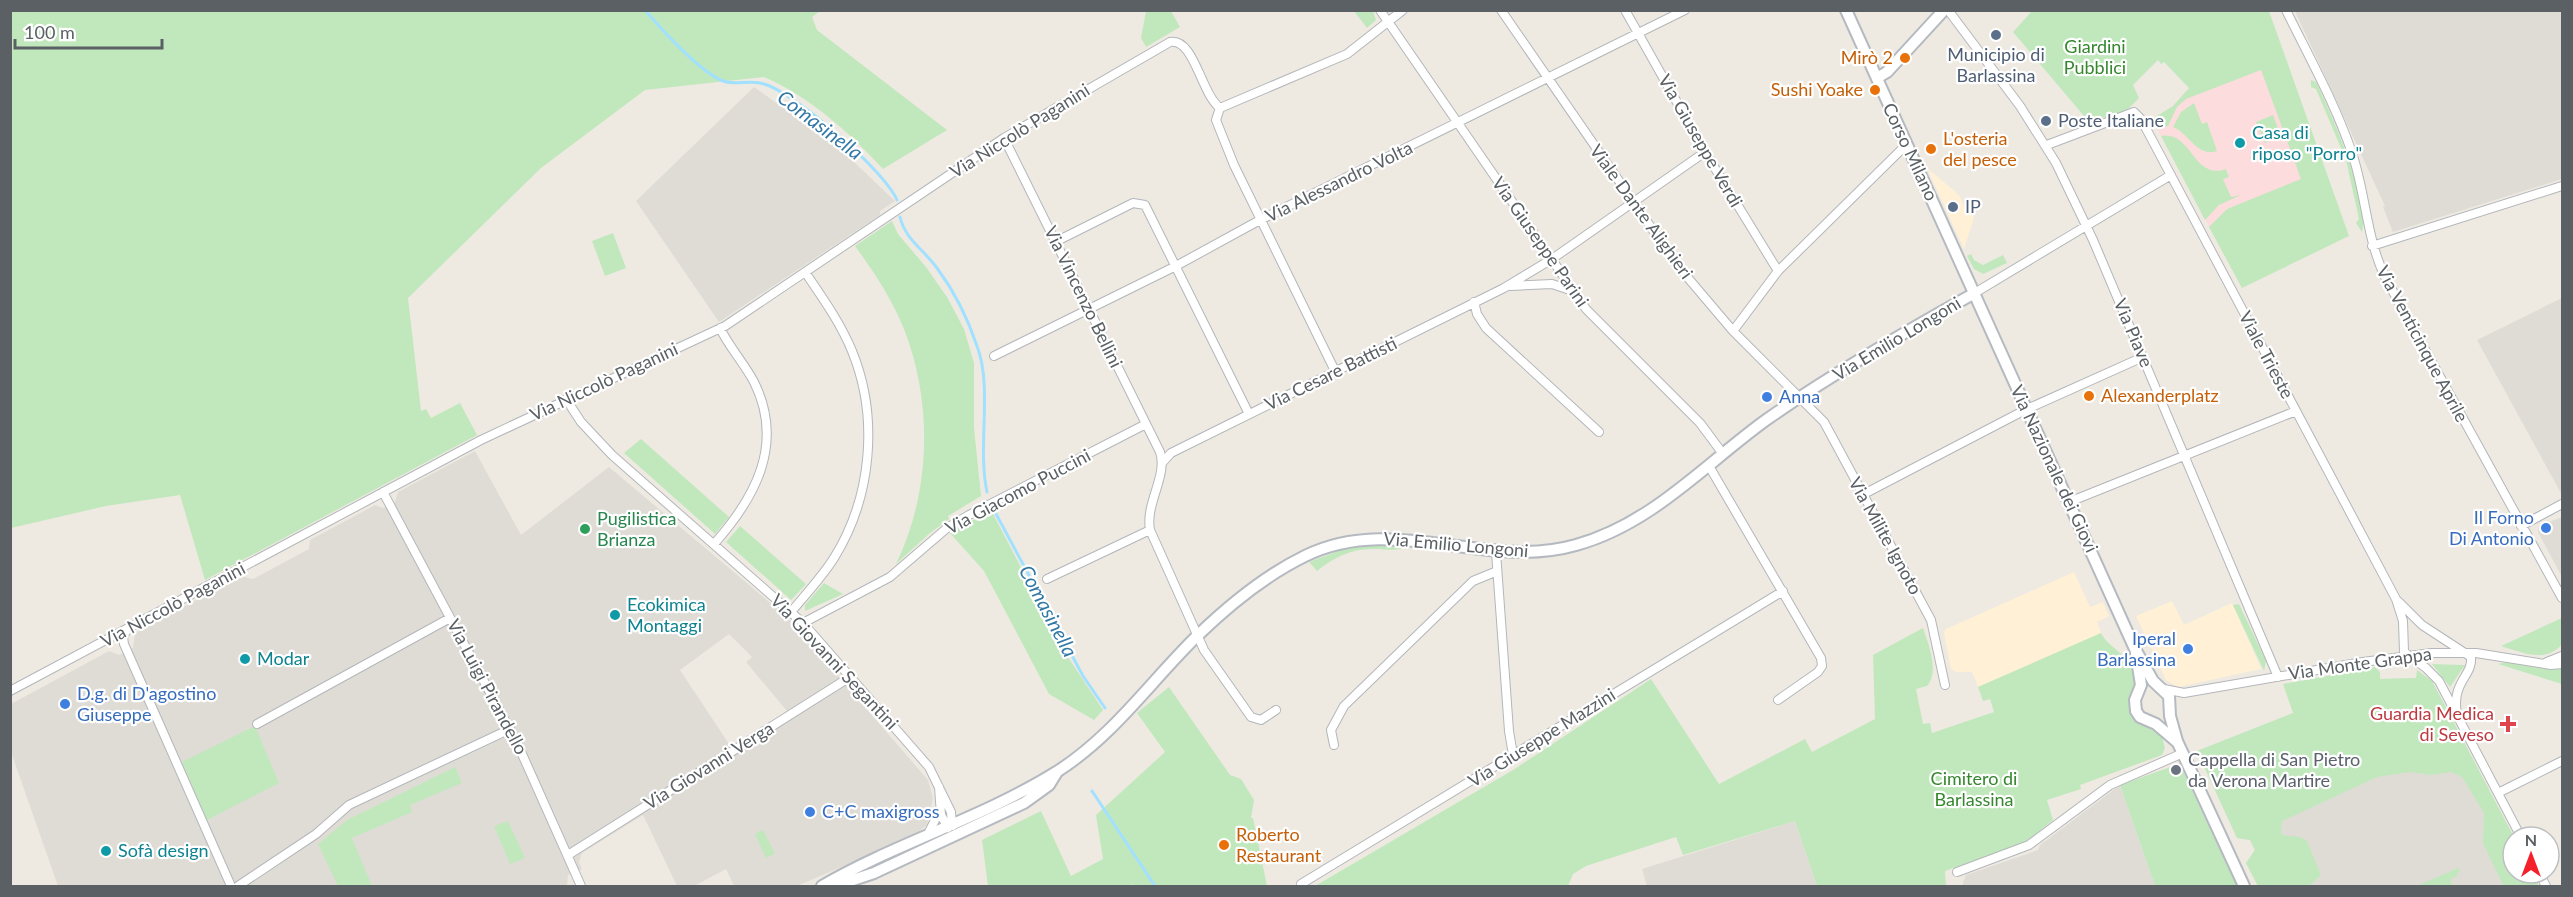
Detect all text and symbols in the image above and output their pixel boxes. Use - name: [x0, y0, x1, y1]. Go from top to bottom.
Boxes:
- scale bar: [15, 12, 162, 50]
- text: 100 m: [24, 21, 75, 43]
- marker: Municipio di Barlassina: [1989, 28, 2003, 42]
- park label: Giardini Pubblici: [2064, 35, 2126, 78]
- place label: Municipio di Barlassina: [1947, 43, 2045, 86]
- place label: Mirò 2: [1841, 46, 1893, 68]
- marker: Mirò 2: [1898, 51, 1912, 65]
- street label: Via Giuseppe Verdi: [1654, 70, 1748, 211]
- street label: Via Niccolò Paganini: [946, 78, 1093, 182]
- place label: Sushi Yoake: [1771, 78, 1863, 100]
- marker: Sushi Yoake: [1868, 83, 1882, 97]
- water label: Comasinella: [773, 84, 868, 164]
- street label: Corso Milano: [1879, 99, 1943, 204]
- place label: Poste Italiane: [2058, 109, 2164, 131]
- marker: Poste Italiane: [2039, 114, 2053, 128]
- place label: Casa di riposo "Porro": [2252, 121, 2362, 164]
- place label: L'osteria del pesce: [1943, 127, 2017, 170]
- street label: Via Alessandro Volta: [1261, 136, 1416, 226]
- marker: Casa di riposo "Porro": [2233, 136, 2247, 150]
- street label: Viale Dante Alighieri: [1586, 140, 1698, 283]
- marker: L'osteria del pesce: [1924, 142, 1938, 156]
- street label: Via Giuseppe Parini: [1488, 172, 1594, 311]
- place label: IP: [1965, 195, 1981, 217]
- marker: IP: [1946, 200, 1960, 214]
- street label: Via Vincenzo Bellini: [1040, 222, 1128, 371]
- street label: Via Venticinque Aprile: [2372, 261, 2473, 426]
- street label: Via Emilio Longoni: [1829, 291, 1964, 385]
- street label: Via Piave: [2110, 295, 2158, 370]
- street label: Viale Trieste: [2235, 307, 2299, 402]
- street label: Via Cesare Battisti: [1261, 332, 1400, 415]
- street label: Via Niccolò Paganini: [526, 337, 681, 425]
- street label: Via Nazionale dei Giovi: [2006, 381, 2103, 556]
- place label: Alexanderplatz: [2101, 384, 2219, 406]
- place label: Anna: [1779, 385, 1820, 407]
- marker: Alexanderplatz: [2082, 389, 2096, 403]
- marker: Anna: [1760, 390, 1774, 404]
- street label: Via Giacomo Puccini: [941, 444, 1094, 539]
- street label: Via Milite Ignoto: [1845, 473, 1927, 598]
- place label: Il Forno Di Antonio: [2449, 506, 2534, 549]
- place label: Pugilistica Brianza: [597, 507, 676, 550]
- marker: Il Forno Di Antonio: [2539, 521, 2553, 535]
- marker: Pugilistica Brianza: [578, 522, 592, 536]
- street label: Via Emilio Longoni: [1383, 527, 1529, 561]
- street label: Via Niccolò Paganini: [96, 557, 249, 652]
- water label: Comasinella: [1015, 561, 1083, 661]
- street label: Via Giovanni Segantini: [766, 589, 903, 734]
- place label: Ecokimica Montaggi: [627, 593, 706, 636]
- marker: Ecokimica Montaggi: [608, 608, 622, 622]
- street label: Via Luigi Pirandello: [443, 615, 533, 758]
- place label: Iperal Barlassina: [2097, 627, 2176, 670]
- marker: Iperal Barlassina: [2181, 642, 2195, 656]
- street label: Via Monte Grappa: [2287, 642, 2433, 684]
- place label: Modar: [257, 647, 310, 669]
- marker: Modar: [238, 652, 252, 666]
- place label: D.g. di D'agostino Giuseppe: [77, 682, 216, 725]
- street label: Via Giuseppe Mazzini: [1464, 683, 1619, 791]
- marker: D.g. di D'agostino Giuseppe: [58, 697, 72, 711]
- place label: Guardia Medica di Seveso: [2370, 702, 2494, 745]
- marker: Guardia Medica di Seveso: [2499, 715, 2517, 733]
- street label: Via Giovanni Verga: [640, 716, 777, 814]
- place label: Cappella di San Pietro da Verona Martire: [2188, 748, 2360, 791]
- marker: Cappella di San Pietro da Verona Martire: [2169, 763, 2183, 777]
- park label: Cimitero di Barlassina: [1931, 767, 2017, 810]
- place label: C+C maxigross: [822, 800, 940, 822]
- marker: C+C maxigross: [803, 805, 817, 819]
- place label: Roberto Restaurant: [1236, 823, 1322, 866]
- north arrow: [2501, 825, 2561, 885]
- text: N: [2525, 830, 2537, 849]
- marker: Roberto Restaurant: [1217, 838, 1231, 852]
- place label: Sofà design: [118, 839, 209, 861]
- marker: Sofà design: [99, 844, 113, 858]

